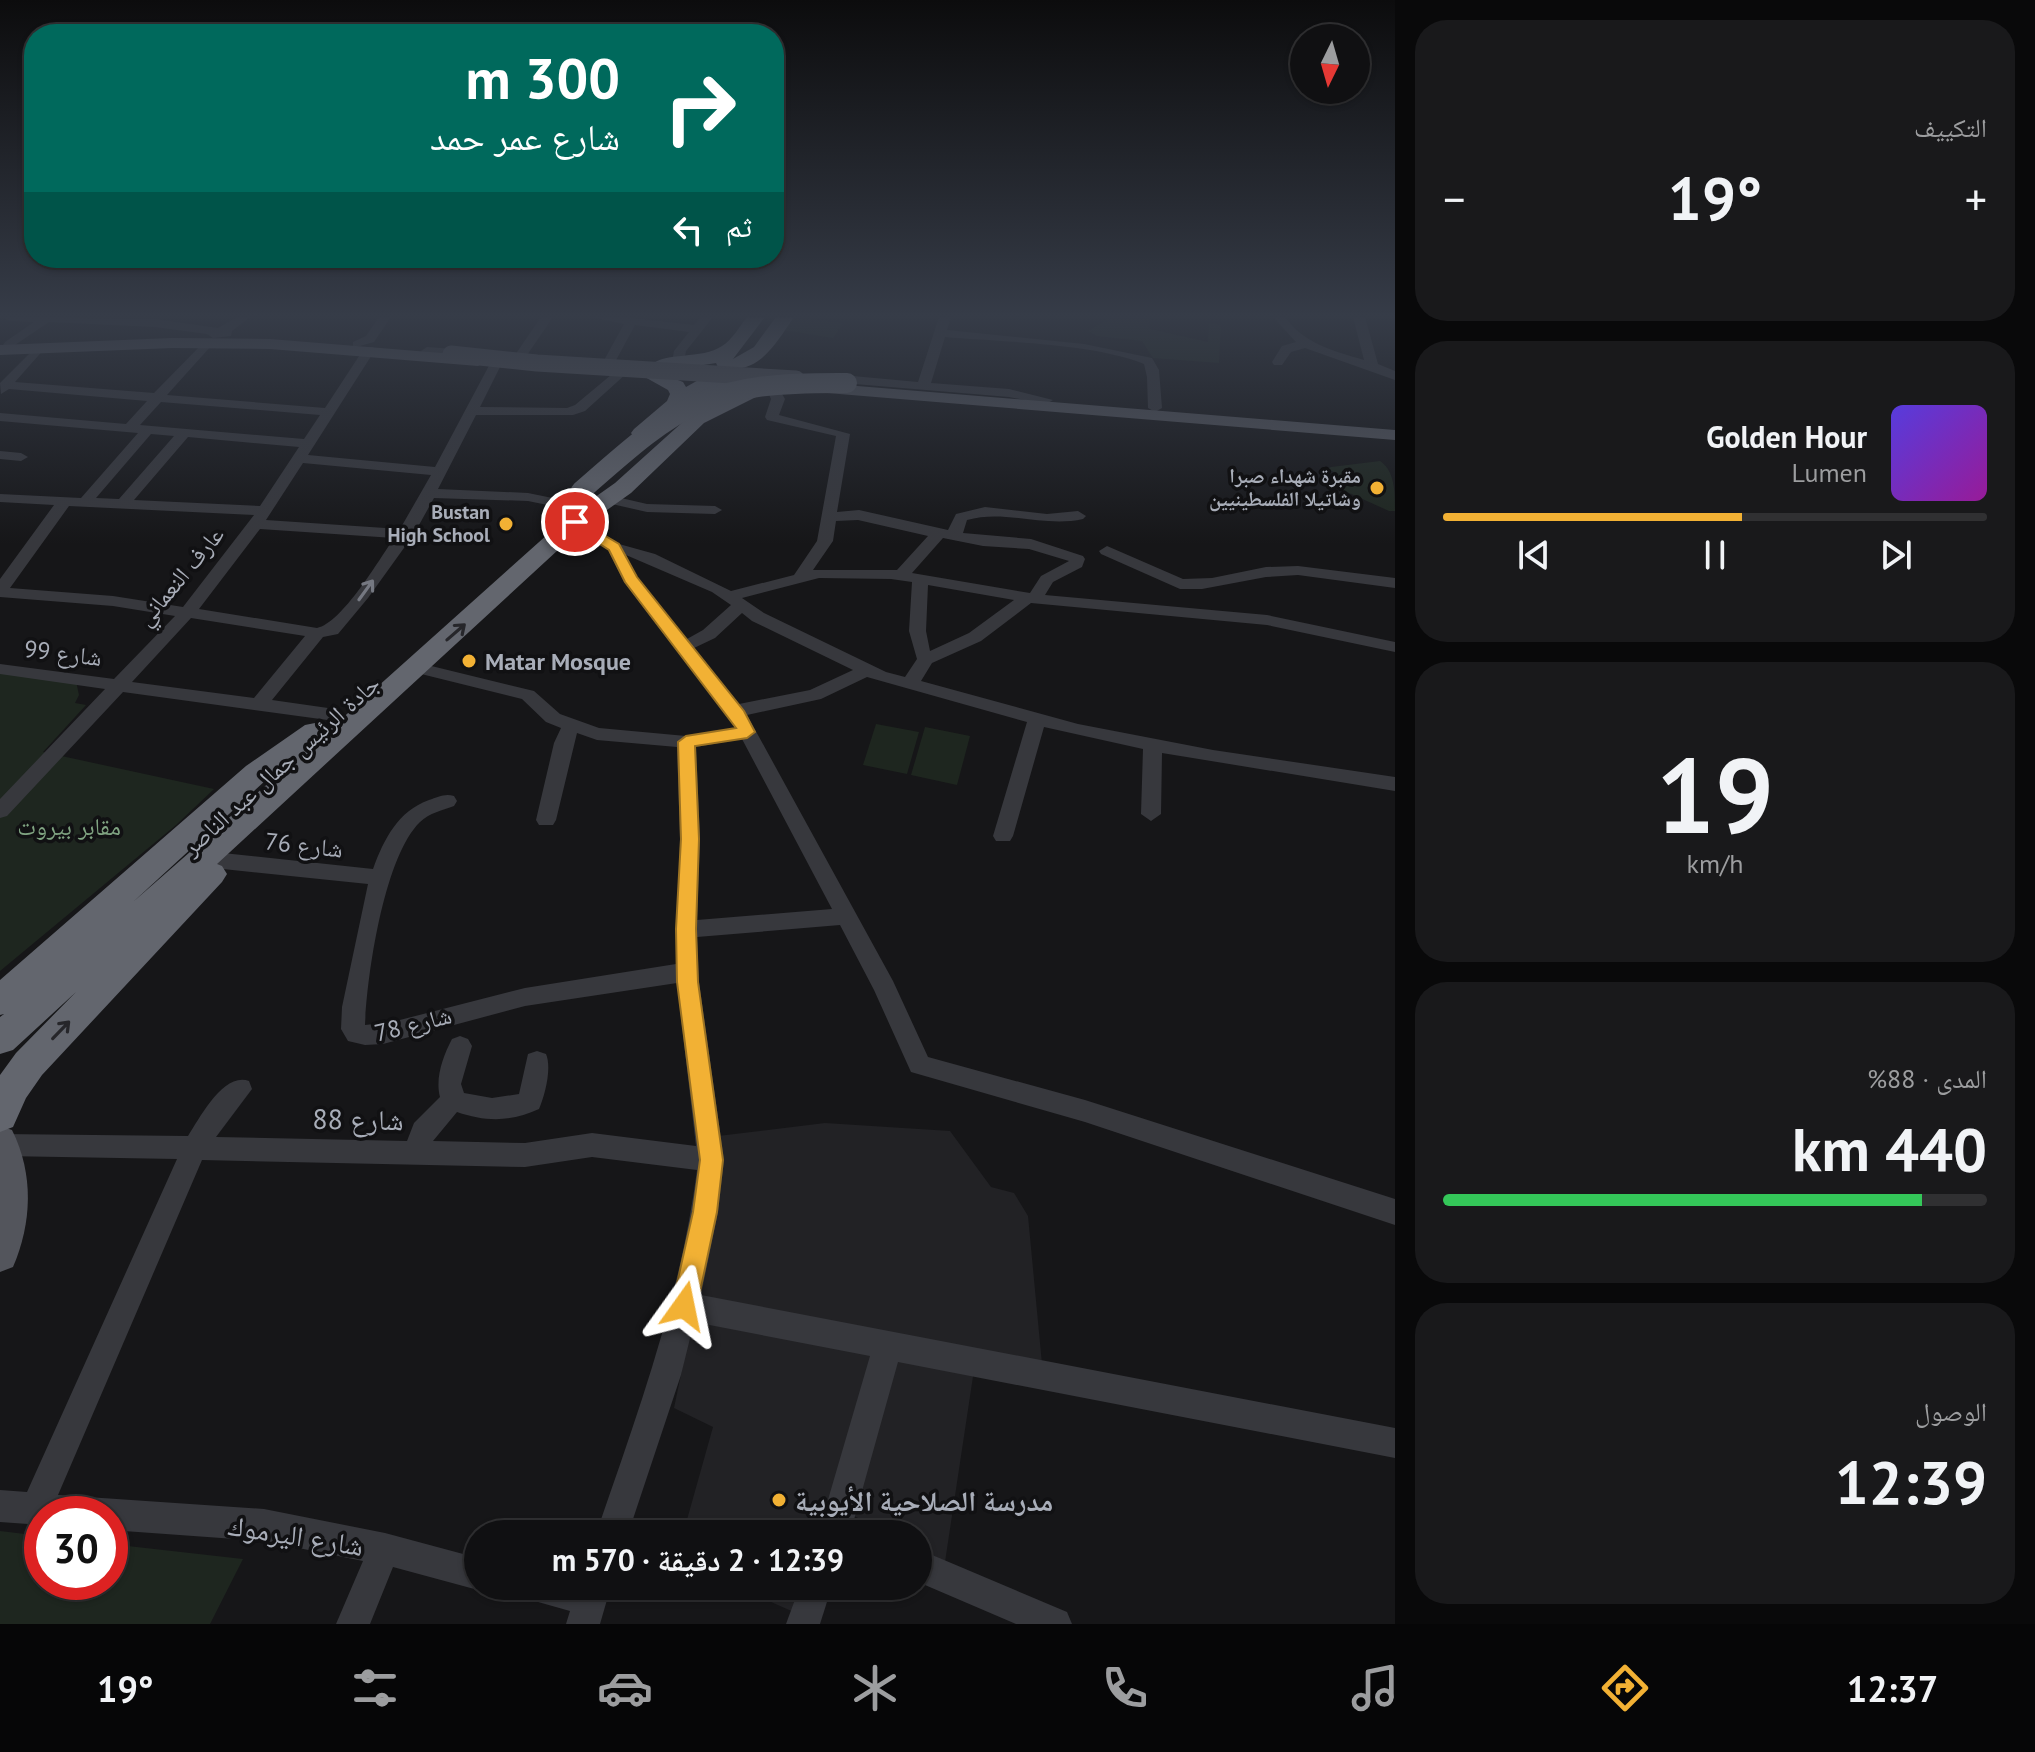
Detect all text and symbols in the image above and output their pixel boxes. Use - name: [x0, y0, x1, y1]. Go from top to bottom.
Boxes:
- north arrow: [1290, 24, 1370, 104]
- map controls: [1290, 24, 1370, 104]
- text: 300 m: [465, 42, 620, 114]
- icon: right: [648, 56, 752, 160]
- text: التكييف: [1914, 111, 1987, 144]
- text: شارع عمر حمد: [430, 113, 620, 160]
- text: 19°: [1668, 159, 1762, 237]
- text: −: [1443, 170, 1465, 227]
- text: +: [1965, 170, 1987, 227]
- text: ثم: [726, 206, 752, 245]
- icon: left: [666, 208, 710, 252]
- text: Golden Hour: [1706, 417, 1867, 456]
- text: Lumen: [1792, 456, 1867, 489]
- place label: مقبرة شهداء صبرا وشاتيلا الفلسطينيين: [1209, 463, 1361, 512]
- marker: مقبرة شهداء صبرا وشاتيلا الفلسطينيين: [1368, 479, 1386, 497]
- pin: [541, 488, 609, 556]
- place label: Bustan High School: [387, 499, 490, 548]
- icon: arrive: [553, 500, 597, 544]
- marker: Bustan High School: [497, 515, 515, 533]
- street label: عارف النعماني: [129, 520, 234, 635]
- icon: previous: [1512, 533, 1556, 577]
- icon: pause: [1693, 533, 1737, 577]
- icon: next: [1874, 533, 1918, 577]
- one-way arrow: [357, 580, 374, 601]
- one-way arrow: [445, 623, 466, 641]
- street label: شارع 99: [22, 633, 104, 673]
- place label: Matar Mosque: [485, 646, 631, 677]
- marker: Matar Mosque: [460, 652, 478, 670]
- street label: جادة الرئيس جمال عبد الناصر: [175, 668, 386, 863]
- text: 19: [1656, 727, 1774, 862]
- park label: مقابر بيروت: [17, 811, 121, 842]
- street label: شارع 76: [263, 825, 345, 865]
- text: km/h: [1687, 847, 1744, 880]
- street label: شارع 78: [371, 999, 455, 1049]
- one-way arrow: [51, 1021, 70, 1040]
- text: المدى · 88%: [1867, 1062, 1987, 1095]
- street label: شارع 88: [312, 1100, 404, 1138]
- text: 440 km: [1792, 1110, 1987, 1188]
- position arrow: [642, 1264, 726, 1348]
- text: الوصول: [1915, 1395, 1987, 1428]
- text: 12:39: [1835, 1443, 1987, 1521]
- place label: مدرسة الصلاحية الأيوبية: [795, 1482, 1053, 1519]
- marker: مدرسة الصلاحية الأيوبية: [770, 1491, 788, 1509]
- speed limit sign: 30: [24, 1496, 128, 1600]
- street label: شارع اليرموك: [226, 1506, 366, 1564]
- text: 12:39 · 2 دقيقة · 570 m: [552, 1540, 844, 1579]
- icon: filters: [347, 1660, 403, 1716]
- icon: car: [597, 1660, 653, 1716]
- icon: climate: [847, 1660, 903, 1716]
- icon: phone: [1097, 1660, 1153, 1716]
- icon: music: [1347, 1660, 1403, 1716]
- icon: directions: [1597, 1660, 1653, 1716]
- text: 19°: [97, 1665, 154, 1712]
- text: 12:37: [1847, 1665, 1938, 1712]

